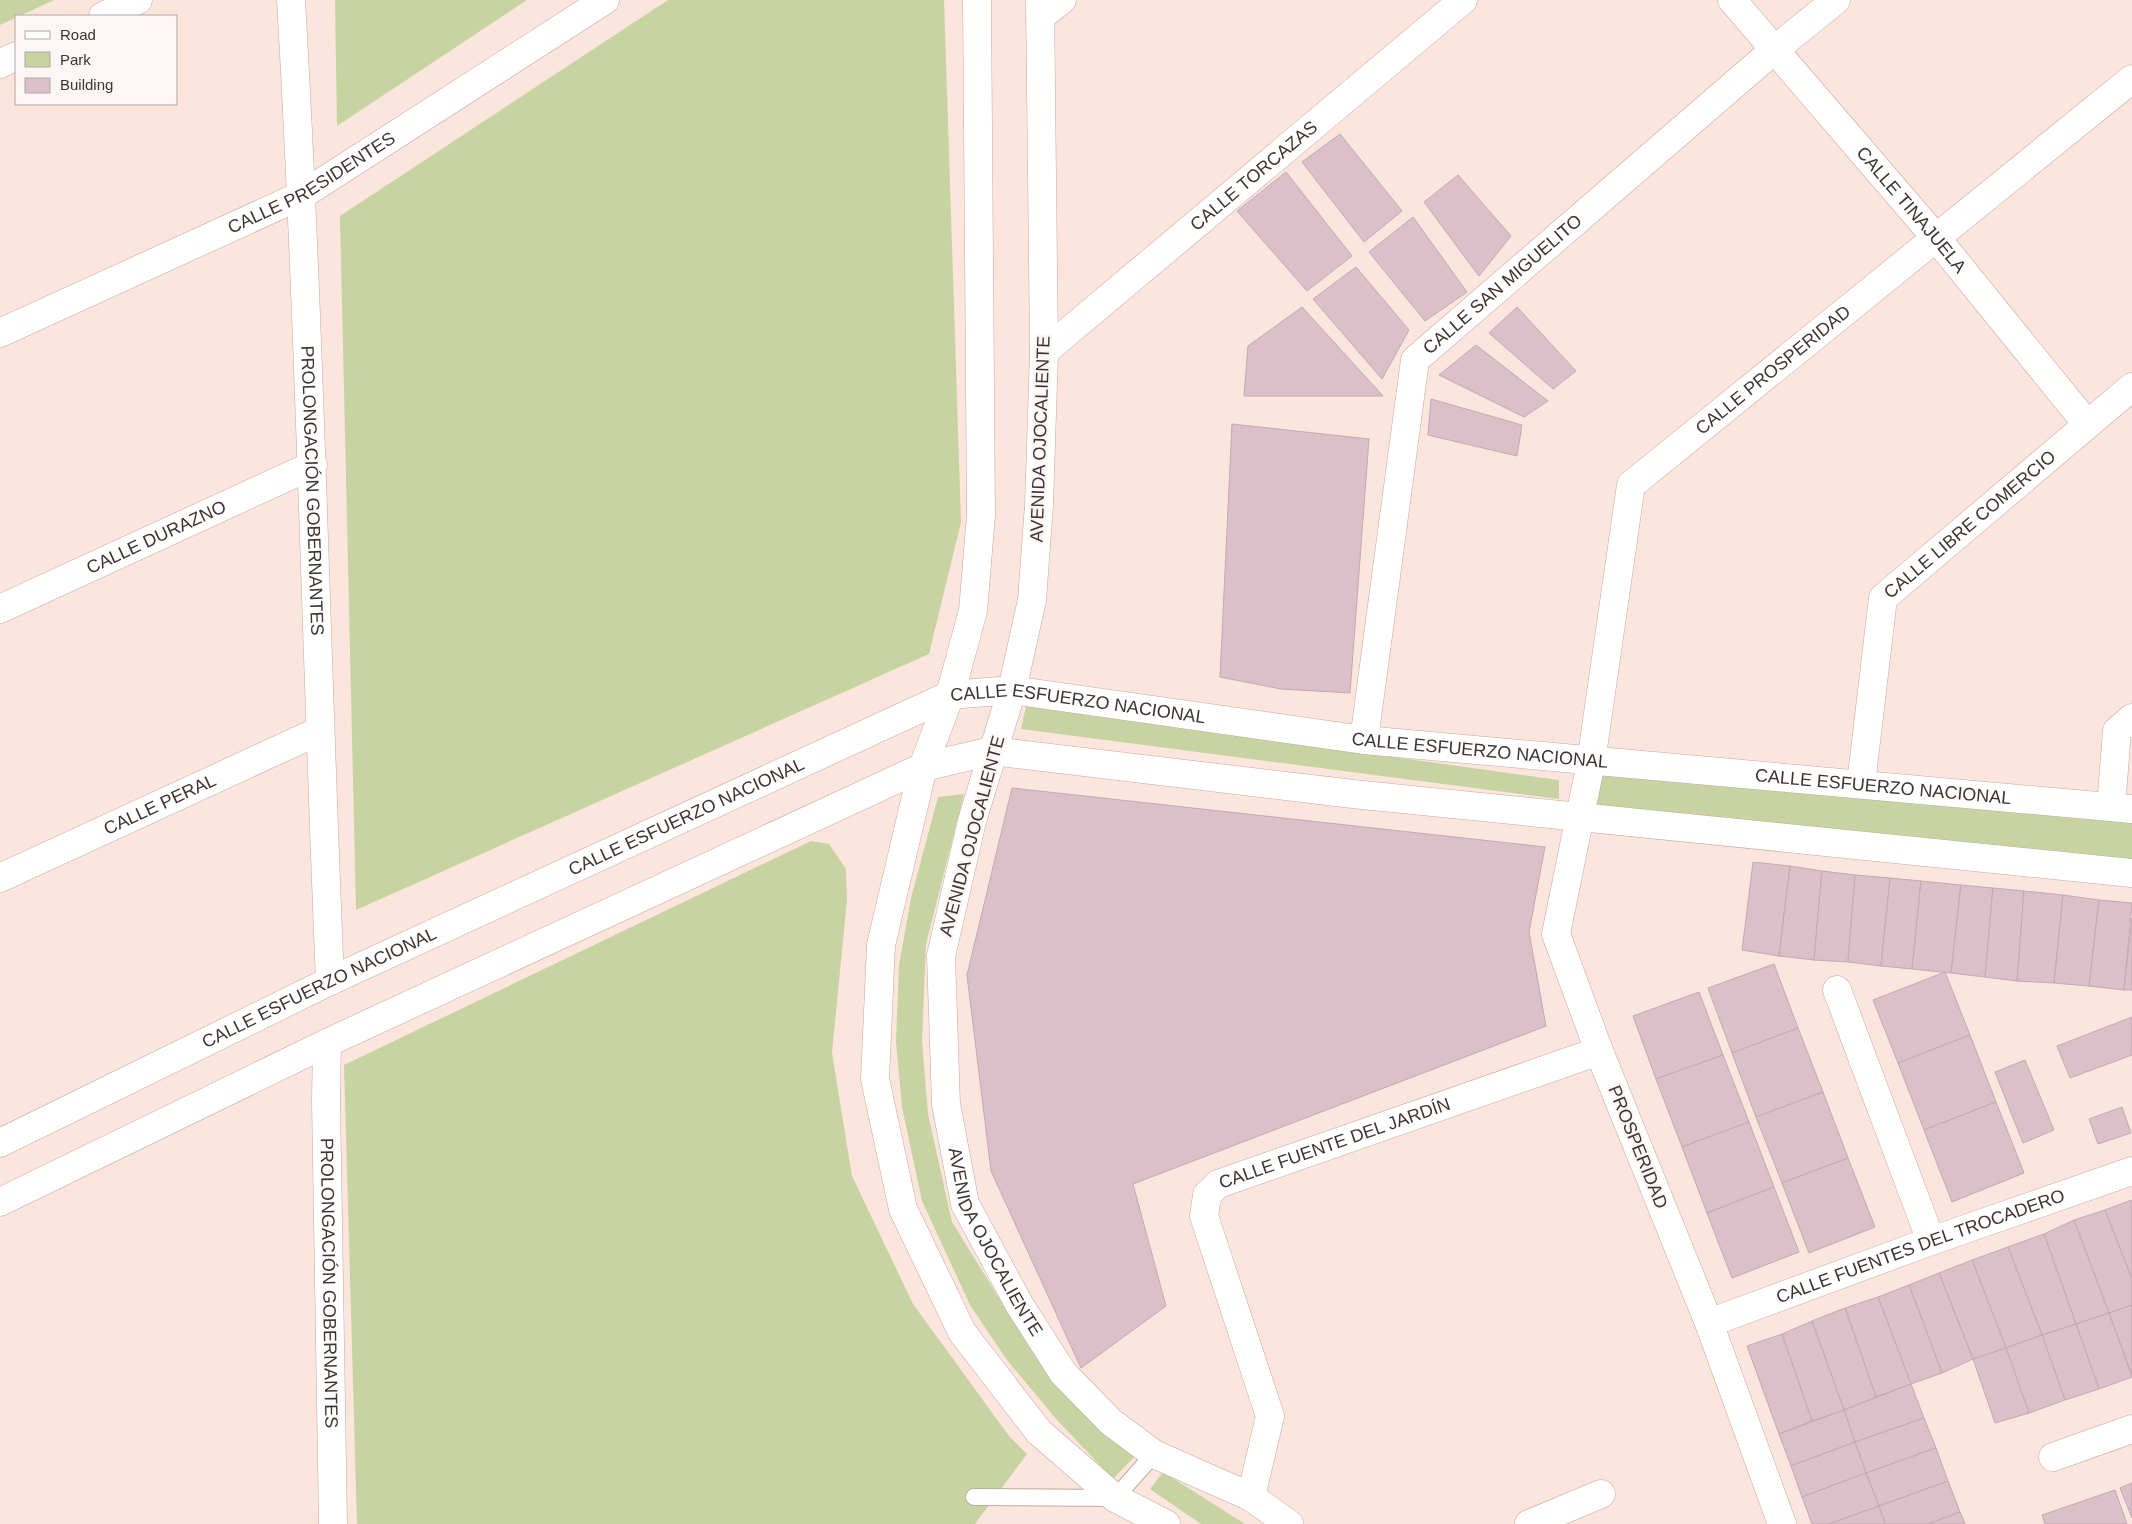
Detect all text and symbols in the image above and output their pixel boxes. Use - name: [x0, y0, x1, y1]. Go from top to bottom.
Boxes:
- legend: [15, 15, 178, 105]
- text: Road: [60, 26, 96, 43]
- text: Park: [60, 51, 91, 68]
- text: Building: [60, 76, 113, 93]
- street label: CALLE TORCAZAS: [1186, 117, 1321, 235]
- street label: CALLE PRESIDENTES: [225, 128, 399, 238]
- street label: CALLE TINAJUELA: [1852, 143, 1970, 277]
- street label: CALLE SAN MIGUELITO: [1419, 211, 1586, 358]
- street label: CALLE PROSPERIDAD: [1692, 301, 1854, 439]
- street label: AVENIDA OJOCALIENTE: [1026, 335, 1054, 543]
- street label: PROLONGACIÓN GOBERNANTES: [297, 345, 327, 636]
- street label: CALLE LIBRE COMERCIO: [1880, 446, 2059, 603]
- street label: CALLE DURAZNO: [83, 496, 229, 578]
- street label: CALLE ESFUERZO NACIONAL: [950, 680, 1207, 727]
- street label: CALLE ESFUERZO NACIONAL: [1350, 728, 1609, 772]
- street label: AVENIDA OJOCALIENTE: [936, 734, 1008, 938]
- street label: CALLE ESFUERZO NACIONAL: [565, 754, 807, 880]
- street label: CALLE ESFUERZO NACIONAL: [1754, 765, 2012, 808]
- street label: CALLE PERAL: [101, 770, 219, 839]
- street label: CALLE ESFUERZO NACIONAL: [199, 923, 440, 1052]
- street label: PROSPERIDAD: [1604, 1083, 1672, 1211]
- street label: CALLE FUENTE DEL JARDÍN: [1216, 1094, 1453, 1193]
- street label: PROLONGACIÓN GOBERNANTES: [317, 1138, 341, 1428]
- street label: AVENIDA OJOCALIENTE: [944, 1146, 1047, 1340]
- street label: CALLE FUENTES DEL TROCADERO: [1773, 1185, 2067, 1307]

